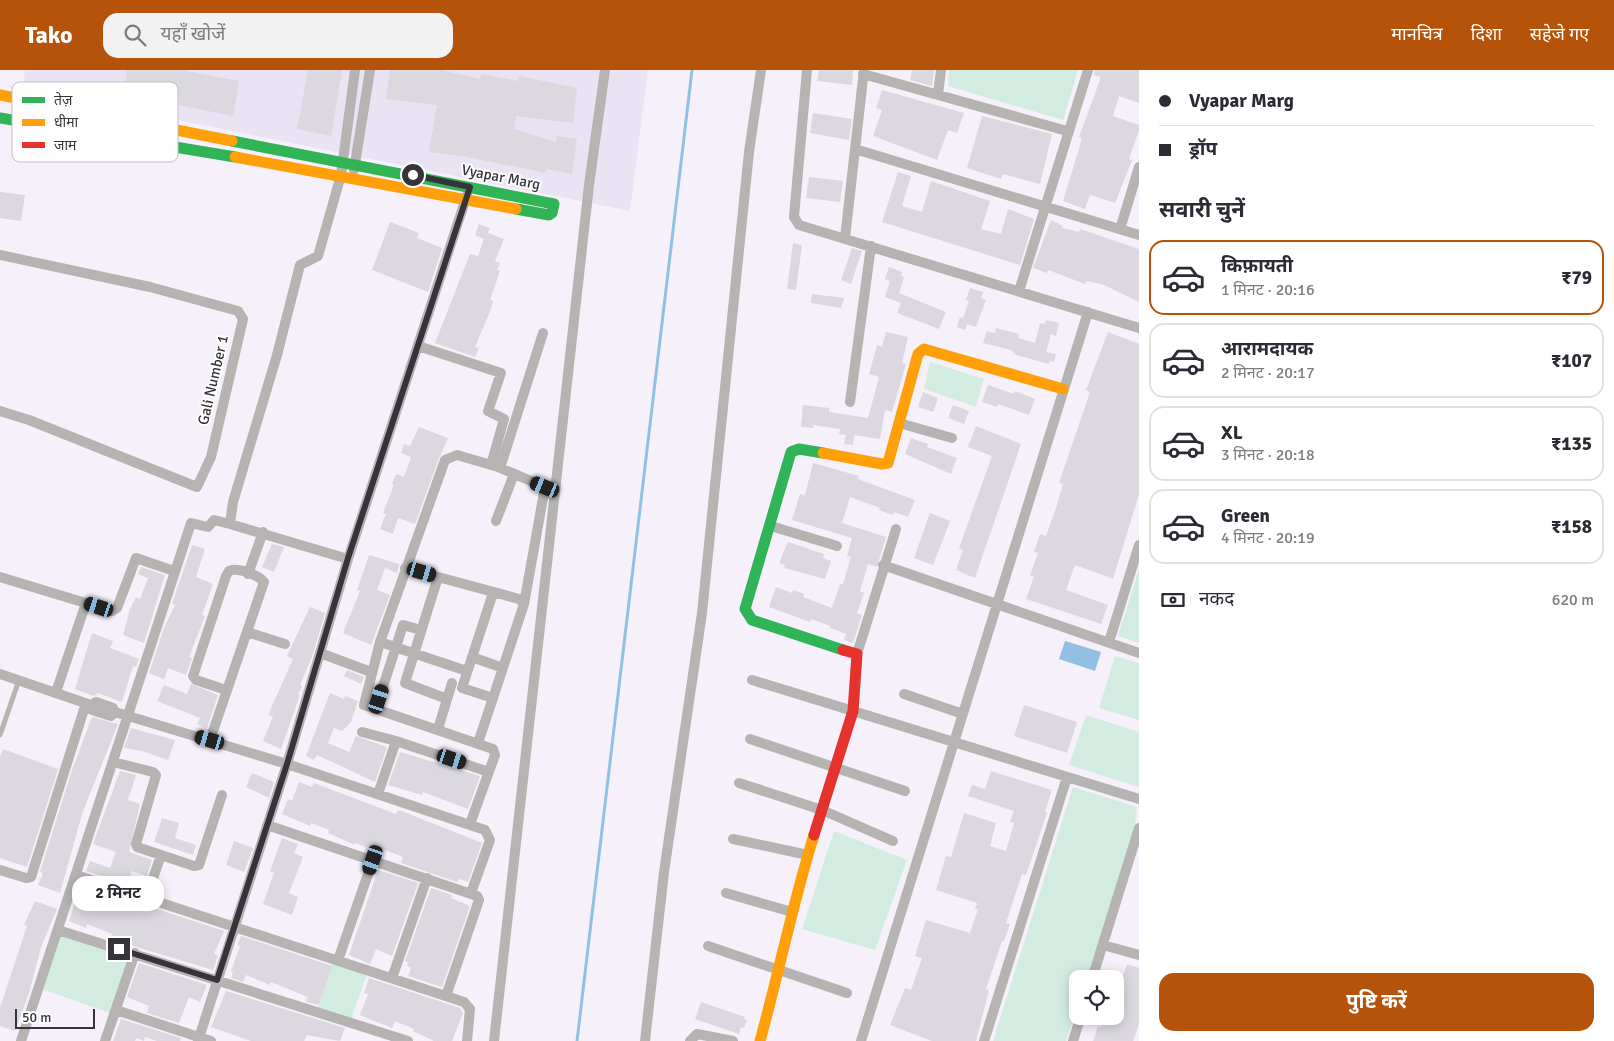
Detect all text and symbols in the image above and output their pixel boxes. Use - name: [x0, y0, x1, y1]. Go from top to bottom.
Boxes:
- search box: [103, 13, 453, 58]
- text: Tako: [25, 20, 73, 50]
- icon: search: [121, 21, 149, 49]
- text: यहाँ खोजें: [161, 22, 225, 46]
- text: मानचित्र: [1391, 23, 1443, 45]
- text: दिशा: [1471, 23, 1502, 45]
- text: सहेजे गए: [1530, 23, 1589, 45]
- legend: [12, 82, 178, 162]
- text: Vyapar Marg: [1189, 89, 1294, 113]
- text: तेज़: [54, 91, 73, 109]
- text: धीमा: [54, 114, 79, 131]
- text: जाम: [54, 137, 77, 154]
- text: ड्रॉप: [1189, 137, 1217, 161]
- street label: Vyapar Marg: [460, 161, 542, 193]
- route start: [402, 164, 424, 186]
- text: सवारी चुनें: [1159, 196, 1245, 223]
- text: किफ़ायती: [1221, 254, 1293, 278]
- icon: car: [1161, 255, 1206, 300]
- text: ₹79: [1561, 266, 1592, 290]
- text: 1 मिनट · 20:16: [1221, 280, 1315, 300]
- street label: Gali Number 1: [194, 333, 232, 427]
- text: आरामदायक: [1221, 337, 1313, 361]
- icon: car: [1161, 338, 1206, 383]
- text: ₹107: [1551, 349, 1592, 373]
- text: 2 मिनट · 20:17: [1221, 363, 1315, 383]
- icon: car: [1161, 421, 1206, 466]
- text: XL: [1221, 421, 1243, 445]
- text: ₹135: [1551, 432, 1592, 456]
- text: 3 मिनट · 20:18: [1221, 445, 1315, 465]
- car: [528, 474, 561, 500]
- icon: car: [1161, 504, 1206, 549]
- text: Green: [1221, 504, 1270, 528]
- text: ₹158: [1551, 515, 1592, 539]
- text: 4 मिनट · 20:19: [1221, 528, 1315, 548]
- car: [405, 561, 438, 583]
- icon: cash: [1159, 586, 1187, 614]
- text: नकद: [1199, 587, 1234, 611]
- text: 620 m: [1552, 590, 1594, 610]
- car: [82, 595, 115, 619]
- car: [367, 682, 390, 716]
- car: [193, 729, 226, 751]
- car: [435, 747, 468, 771]
- car: [361, 843, 384, 877]
- callout: 2 मिनट: [73, 876, 165, 912]
- text: 2 मिनट: [95, 883, 141, 903]
- route end: [108, 938, 130, 960]
- map controls: [1069, 970, 1124, 1025]
- button: locate: [1069, 970, 1124, 1025]
- button: पुष्टि करें: [1159, 973, 1594, 1031]
- scale bar: [15, 1006, 95, 1029]
- text: 50 m: [22, 1009, 51, 1026]

